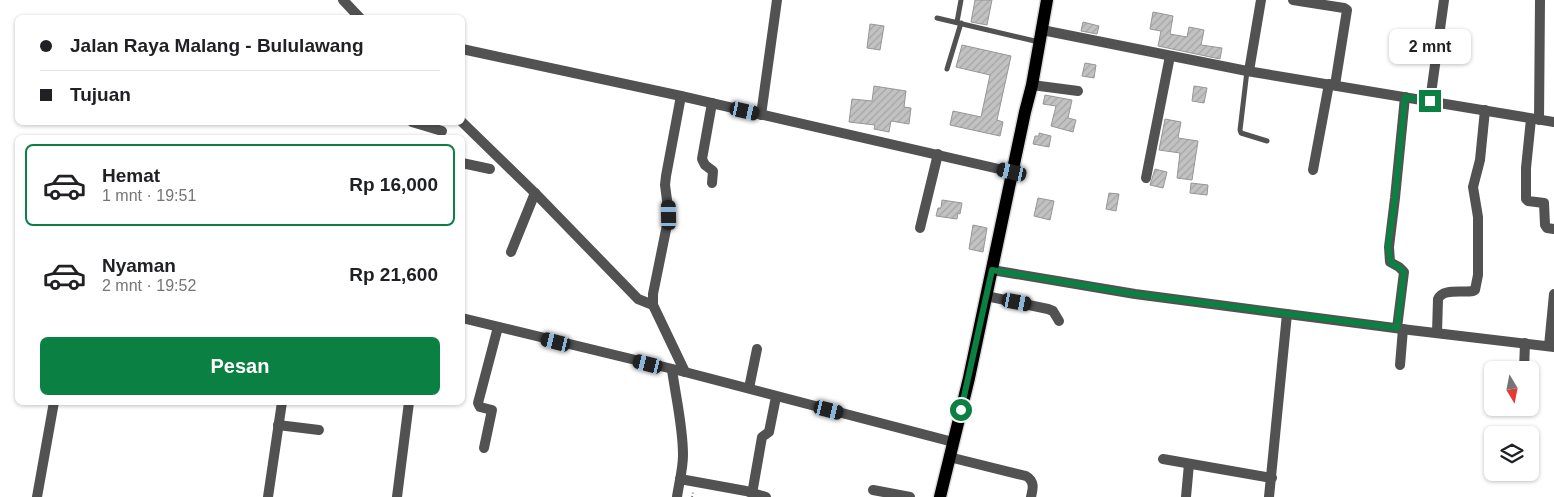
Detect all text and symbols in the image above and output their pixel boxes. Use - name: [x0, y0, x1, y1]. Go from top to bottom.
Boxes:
- callout: 2 mnt: [1389, 28, 1471, 64]
- text: Jalan Raya Malang - Bululawang: [70, 35, 364, 56]
- text: 2 mnt: [1409, 38, 1451, 55]
- text: Tujuan: [70, 84, 131, 105]
- route end: [1419, 90, 1441, 112]
- car: [728, 100, 761, 122]
- car: [995, 161, 1028, 183]
- icon: car: [42, 163, 87, 208]
- text: Hemat: [102, 165, 160, 186]
- text: Rp 16,000: [349, 174, 438, 195]
- text: 1 mnt · 19:51: [102, 187, 196, 204]
- car: [661, 200, 676, 230]
- icon: car: [42, 253, 87, 298]
- text: Nyaman: [102, 255, 176, 276]
- text: Rp 21,600: [349, 264, 438, 285]
- text: 2 mnt · 19:52: [102, 277, 196, 294]
- car: [1000, 292, 1033, 312]
- car: [539, 331, 572, 353]
- button: Pesan: [40, 337, 440, 395]
- car: [631, 353, 664, 375]
- north arrow: [1484, 361, 1539, 416]
- map controls: [1484, 361, 1539, 481]
- car: [812, 399, 845, 421]
- route start: [950, 399, 972, 421]
- button: layers: [1484, 426, 1539, 481]

